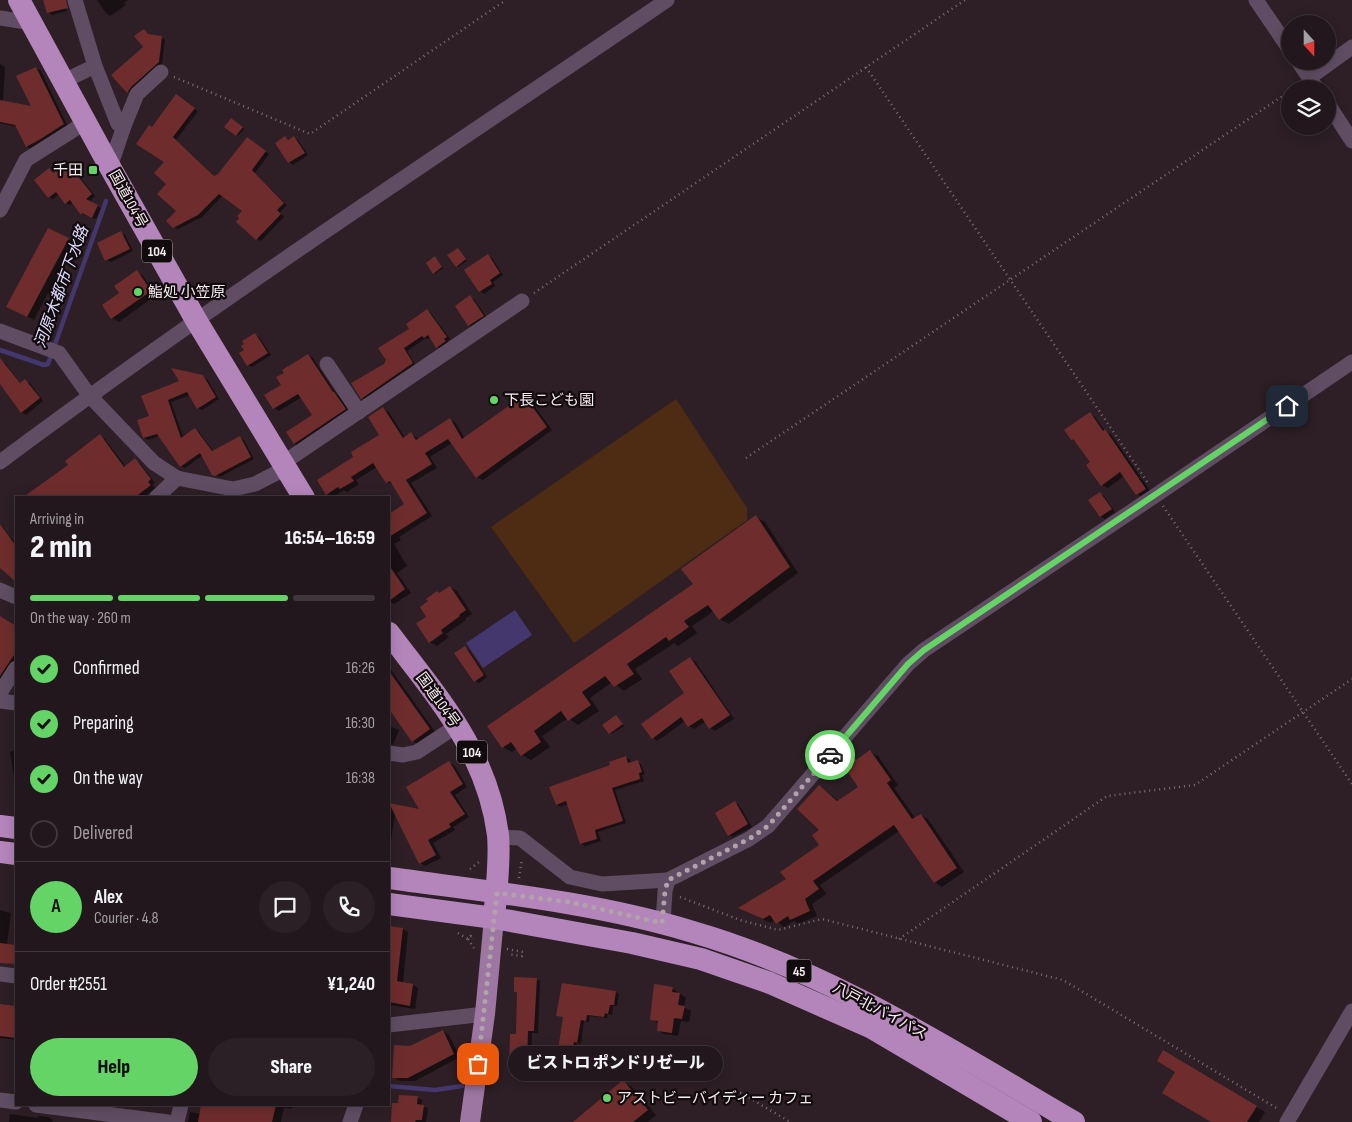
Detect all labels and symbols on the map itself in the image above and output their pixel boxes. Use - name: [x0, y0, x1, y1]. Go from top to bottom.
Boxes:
- north arrow: [1281, 15, 1336, 70]
- place label: 千田: [53, 161, 83, 180]
- marker: 千田: [87, 164, 99, 176]
- street label: 国道104号: [104, 167, 152, 231]
- water label: 河原木都市下水路: [31, 222, 93, 350]
- road number: 104: [142, 240, 172, 262]
- place label: 鮨処 小笠原: [148, 283, 225, 302]
- marker: 鮨処 小笠原: [132, 286, 144, 298]
- pin: [1266, 385, 1308, 427]
- place label: 下長こども園: [504, 391, 594, 410]
- marker: 下長こども園: [488, 394, 500, 406]
- street label: 国道104号: [412, 669, 464, 731]
- courier: [805, 730, 855, 780]
- road number: 104: [457, 740, 487, 764]
- road number: 45: [786, 959, 812, 982]
- street label: 八戸北バイパス: [829, 978, 931, 1044]
- pin: [457, 1043, 499, 1085]
- callout: ビストロ ポンドリゼール: [508, 1046, 723, 1082]
- place label: アストビーバイディー カフェ: [617, 1089, 813, 1108]
- marker: アストビーバイディー カフェ: [601, 1092, 613, 1104]

